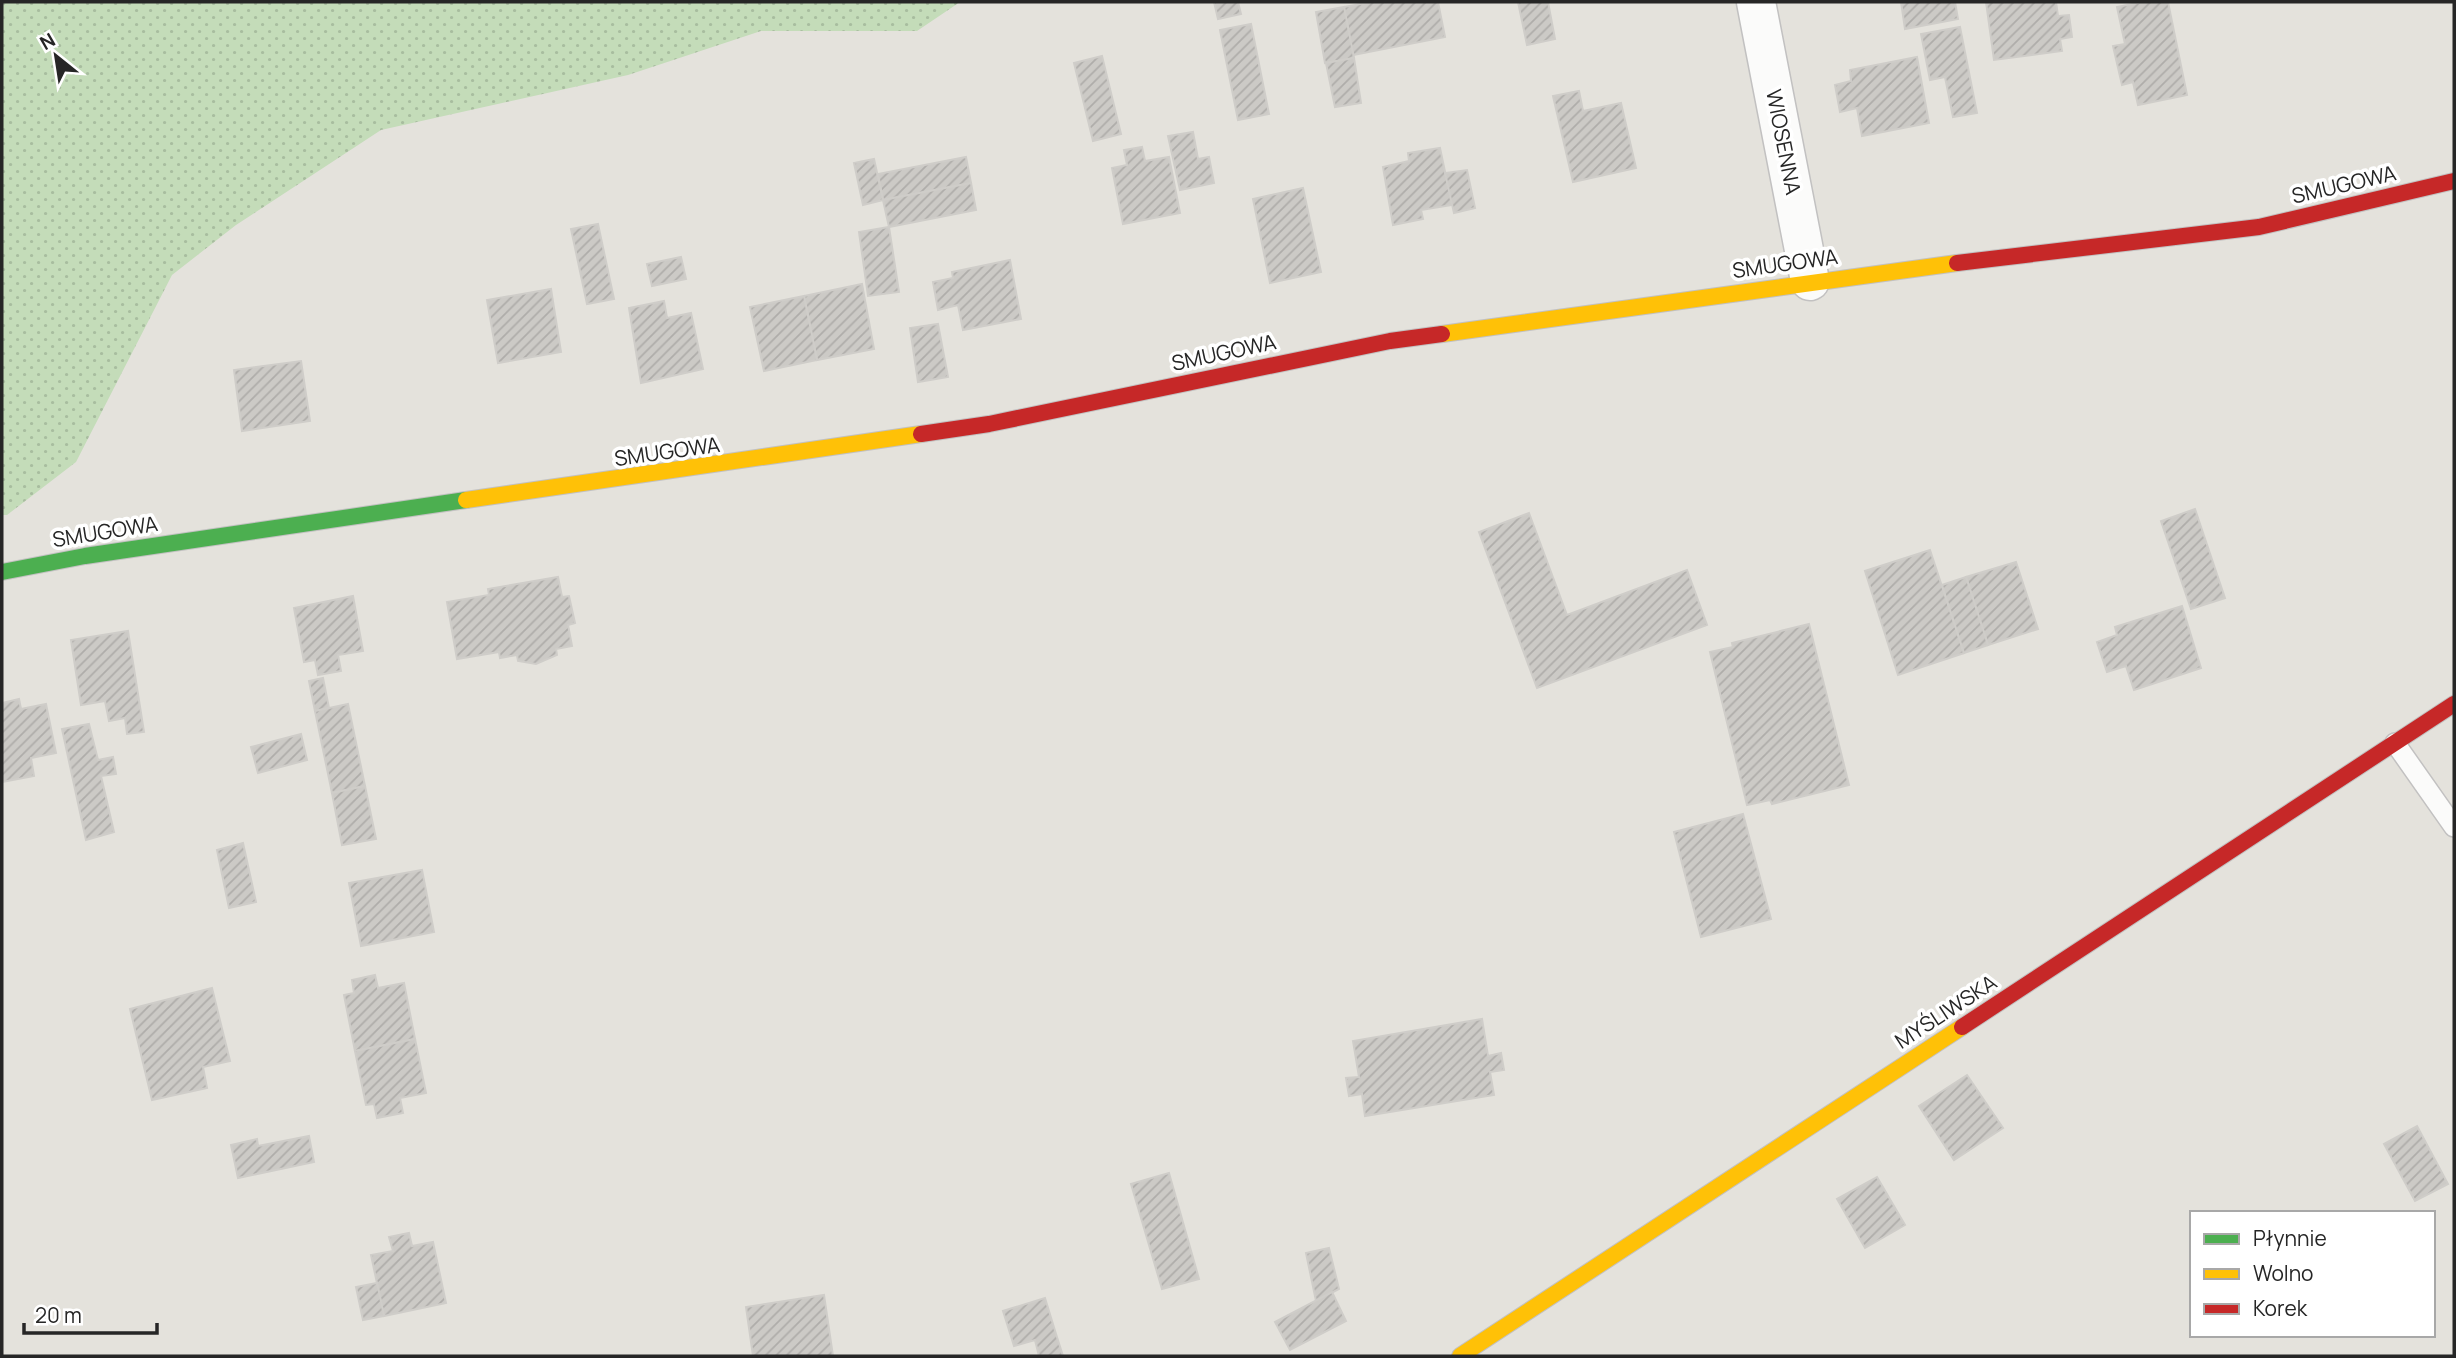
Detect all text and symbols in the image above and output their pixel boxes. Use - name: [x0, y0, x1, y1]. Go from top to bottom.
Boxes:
- north arrow: [21, 21, 91, 91]
- text: N: [35, 27, 60, 56]
- street label: WIOSENNA: [1760, 87, 1808, 197]
- street label: SMUGOWA: [2289, 158, 2399, 210]
- street label: SMUGOWA: [1730, 242, 1839, 284]
- street label: SMUGOWA: [1169, 327, 1279, 377]
- street label: SMUGOWA: [612, 430, 721, 472]
- street label: SMUGOWA: [50, 509, 159, 553]
- street label: MYŚLIWSKA: [1889, 968, 2002, 1054]
- legend: [2190, 1211, 2435, 1337]
- text: Płynnie: [2253, 1224, 2327, 1252]
- text: Wolno: [2253, 1259, 2314, 1287]
- scale bar: [24, 1292, 158, 1336]
- text: Korek: [2253, 1294, 2308, 1322]
- text: 20 m: [35, 1301, 82, 1329]

